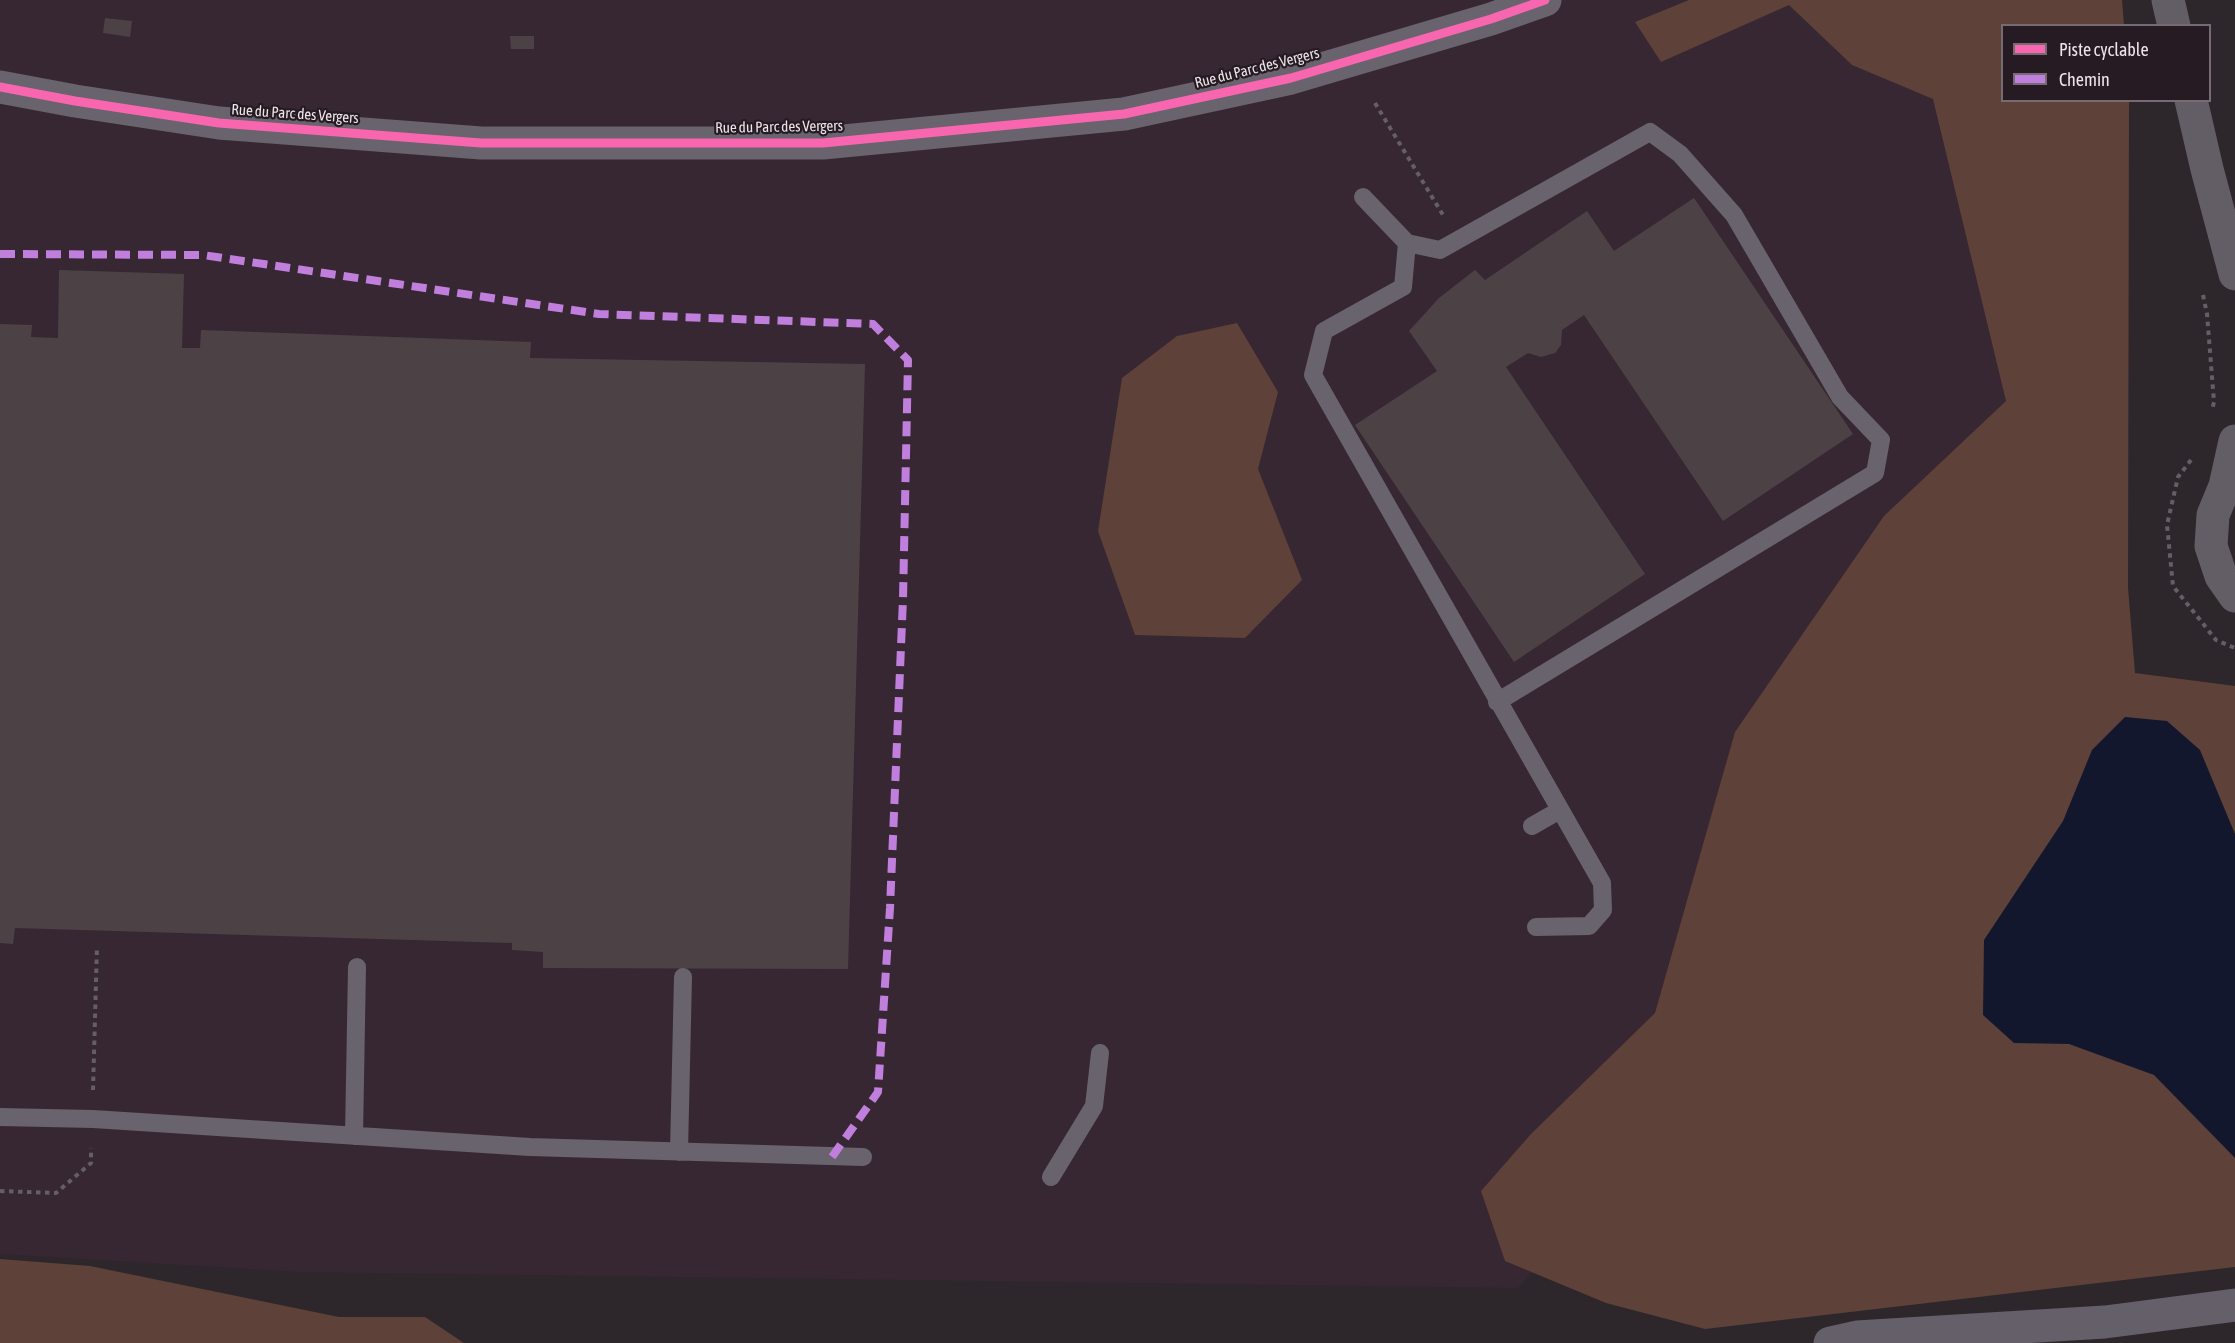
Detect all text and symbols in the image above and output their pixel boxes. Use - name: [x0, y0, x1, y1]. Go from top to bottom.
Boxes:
- legend: [2001, 24, 2211, 102]
- text: Piste cyclable: [2059, 39, 2149, 60]
- street label: Rue du Parc des Vergers: [1193, 44, 1321, 92]
- text: Chemin: [2059, 69, 2110, 90]
- street label: Rue du Parc des Vergers: [231, 101, 359, 127]
- street label: Rue du Parc des Vergers: [715, 117, 843, 137]

